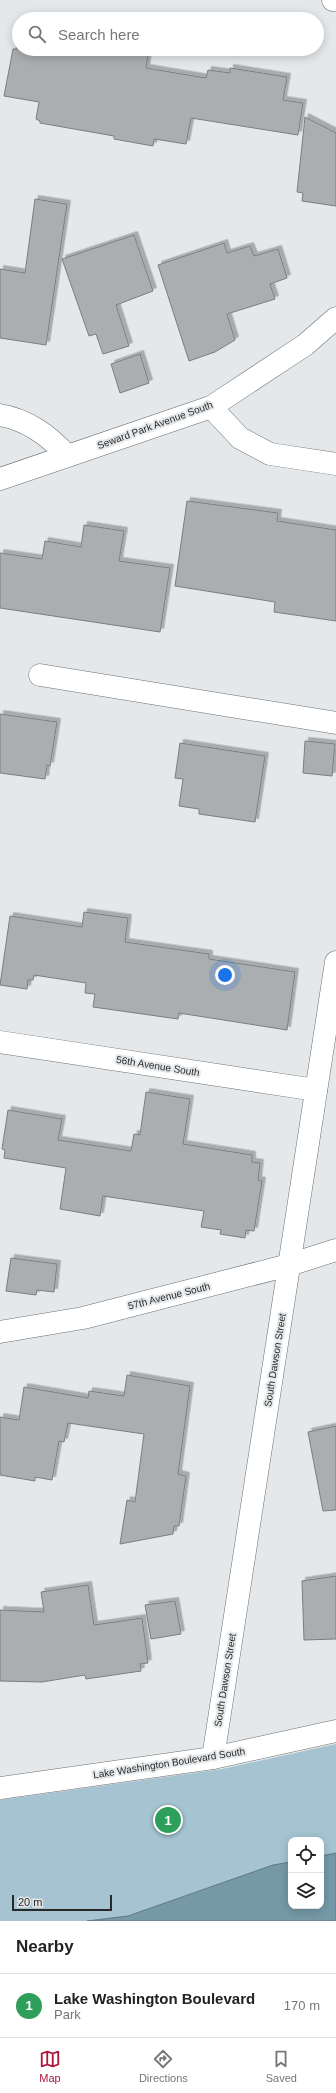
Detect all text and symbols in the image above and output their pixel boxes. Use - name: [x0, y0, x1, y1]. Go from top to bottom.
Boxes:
- search box: [12, 12, 324, 56]
- icon: search: [26, 23, 48, 45]
- text: Search here: [58, 26, 140, 43]
- street label: Seward Park Avenue South: [96, 399, 214, 451]
- your location: [215, 965, 235, 985]
- street label: 56th Avenue South: [115, 1054, 201, 1078]
- street label: 57th Avenue South: [127, 1280, 211, 1312]
- street label: South Dawson Street: [262, 1312, 288, 1408]
- street label: South Dawson Street: [212, 1632, 238, 1728]
- street label: Lake Washington Boulevard South: [92, 1746, 246, 1780]
- pin: 1: [155, 1805, 181, 1835]
- map controls: [288, 1837, 324, 1909]
- button: locate: [288, 1837, 324, 1873]
- button: layers: [288, 1873, 324, 1909]
- scale bar: [12, 1893, 112, 1912]
- text: 20 m: [18, 1896, 42, 1908]
- text: Nearby: [16, 1937, 74, 1956]
- text: Lake Washington Boulevard: [54, 1990, 255, 2007]
- text: 1: [25, 1998, 33, 2013]
- text: 170 m: [284, 1998, 320, 2013]
- text: Park: [54, 2007, 81, 2022]
- tab: Map: [39, 2048, 61, 2084]
- tab: Directions: [139, 2048, 188, 2084]
- tab: Saved: [266, 2048, 297, 2084]

